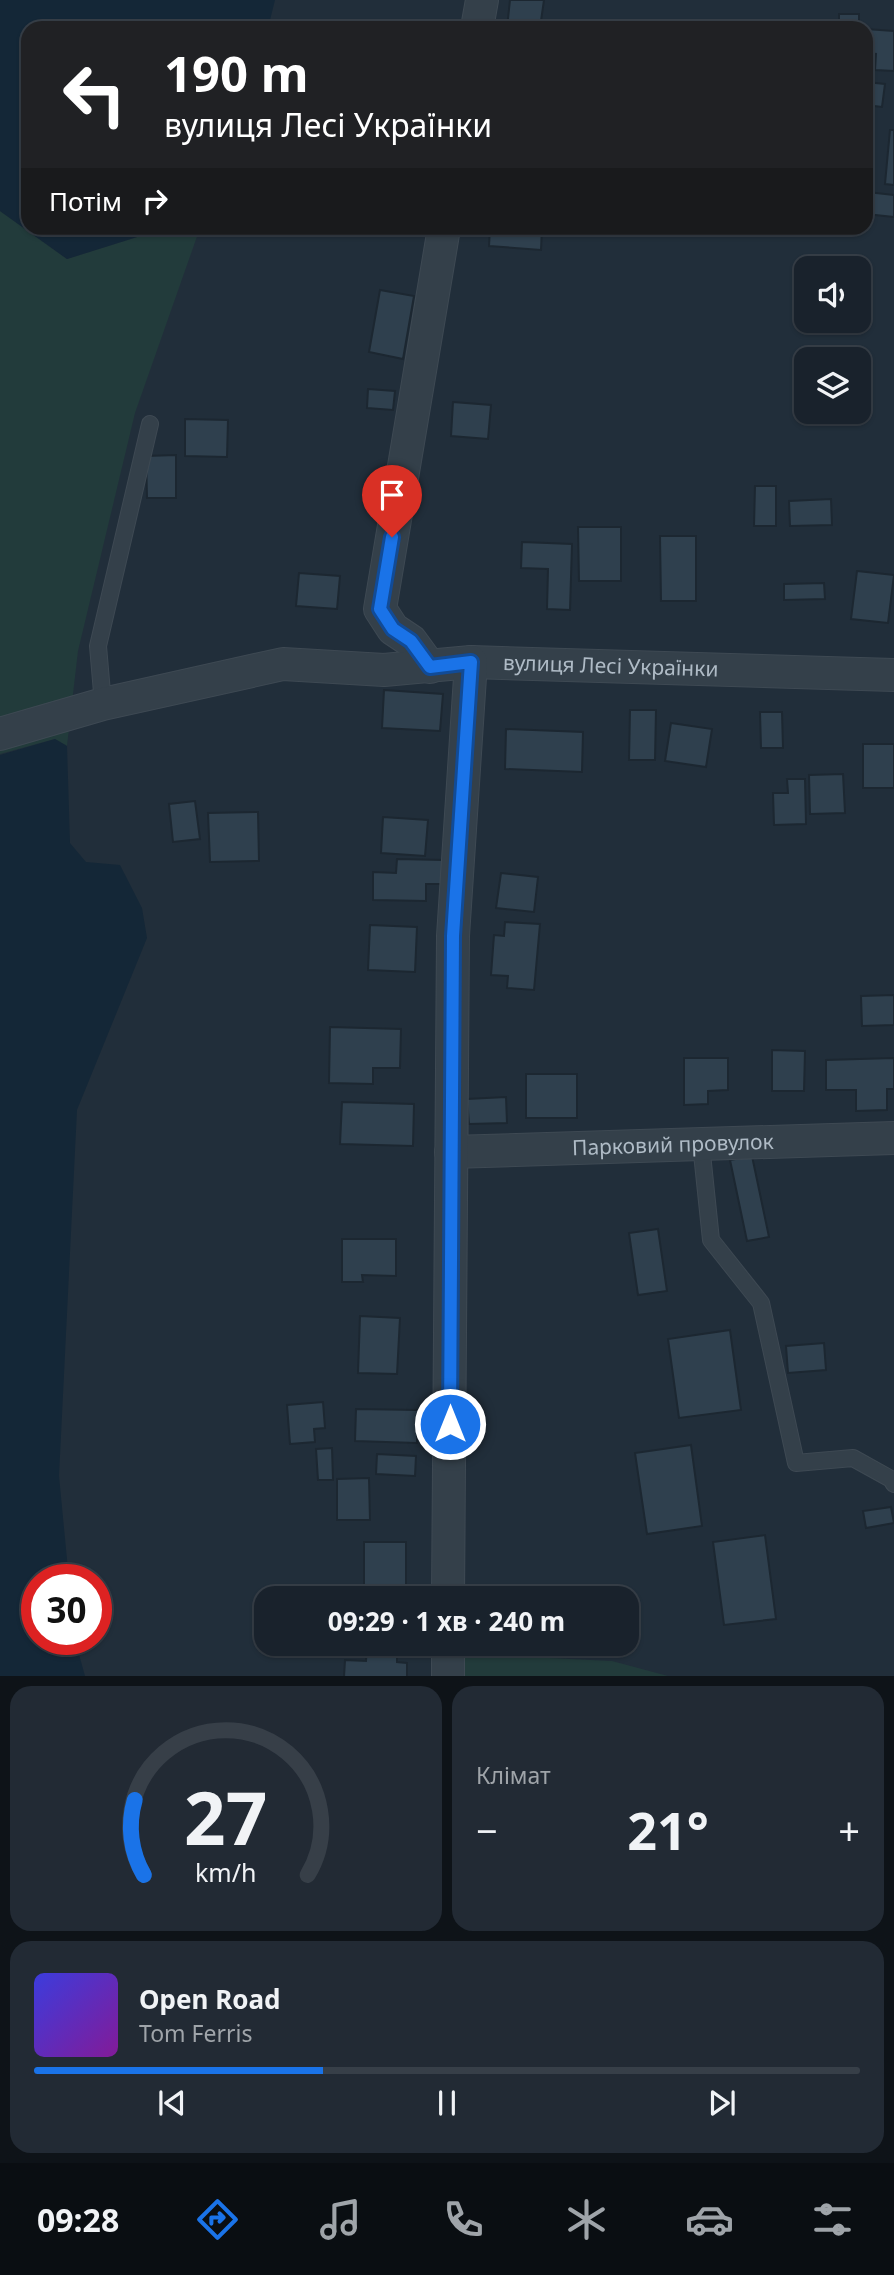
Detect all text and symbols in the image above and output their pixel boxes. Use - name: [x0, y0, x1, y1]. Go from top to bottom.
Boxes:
- text: 190 m: [164, 40, 309, 106]
- icon: left: [49, 49, 140, 140]
- text: вулиця Лесі Українки: [164, 103, 492, 146]
- icon: right: [136, 182, 174, 220]
- text: Потім: [49, 183, 122, 219]
- map controls: [794, 256, 871, 424]
- button: sound: [794, 256, 871, 333]
- button: layers: [794, 347, 871, 424]
- pin: [362, 465, 422, 537]
- icon: arrive: [373, 476, 411, 514]
- street label: вулиця Лесі Українки: [503, 648, 719, 683]
- street label: Парковий провулок: [572, 1127, 774, 1161]
- position arrow: [413, 1387, 487, 1461]
- speed limit sign: 30: [21, 1564, 112, 1655]
- text: 09:29 · 1 хв · 240 m: [328, 1603, 565, 1639]
- text: Клімат: [476, 1759, 551, 1791]
- text: 27: [184, 1767, 268, 1866]
- text: 21°: [627, 1794, 709, 1865]
- text: −: [476, 1804, 498, 1856]
- text: +: [838, 1804, 860, 1856]
- text: km/h: [195, 1854, 257, 1888]
- text: Open Road: [139, 1981, 281, 2017]
- text: Tom Ferris: [139, 2017, 252, 2049]
- icon: previous: [153, 2084, 191, 2122]
- icon: pause: [428, 2084, 466, 2122]
- icon: next: [703, 2084, 741, 2122]
- icon: directions: [193, 2195, 242, 2244]
- icon: music: [316, 2195, 365, 2244]
- icon: phone: [439, 2195, 488, 2244]
- icon: climate: [562, 2195, 611, 2244]
- icon: car: [685, 2195, 734, 2244]
- icon: filters: [808, 2195, 857, 2244]
- text: 09:28: [37, 2198, 119, 2241]

